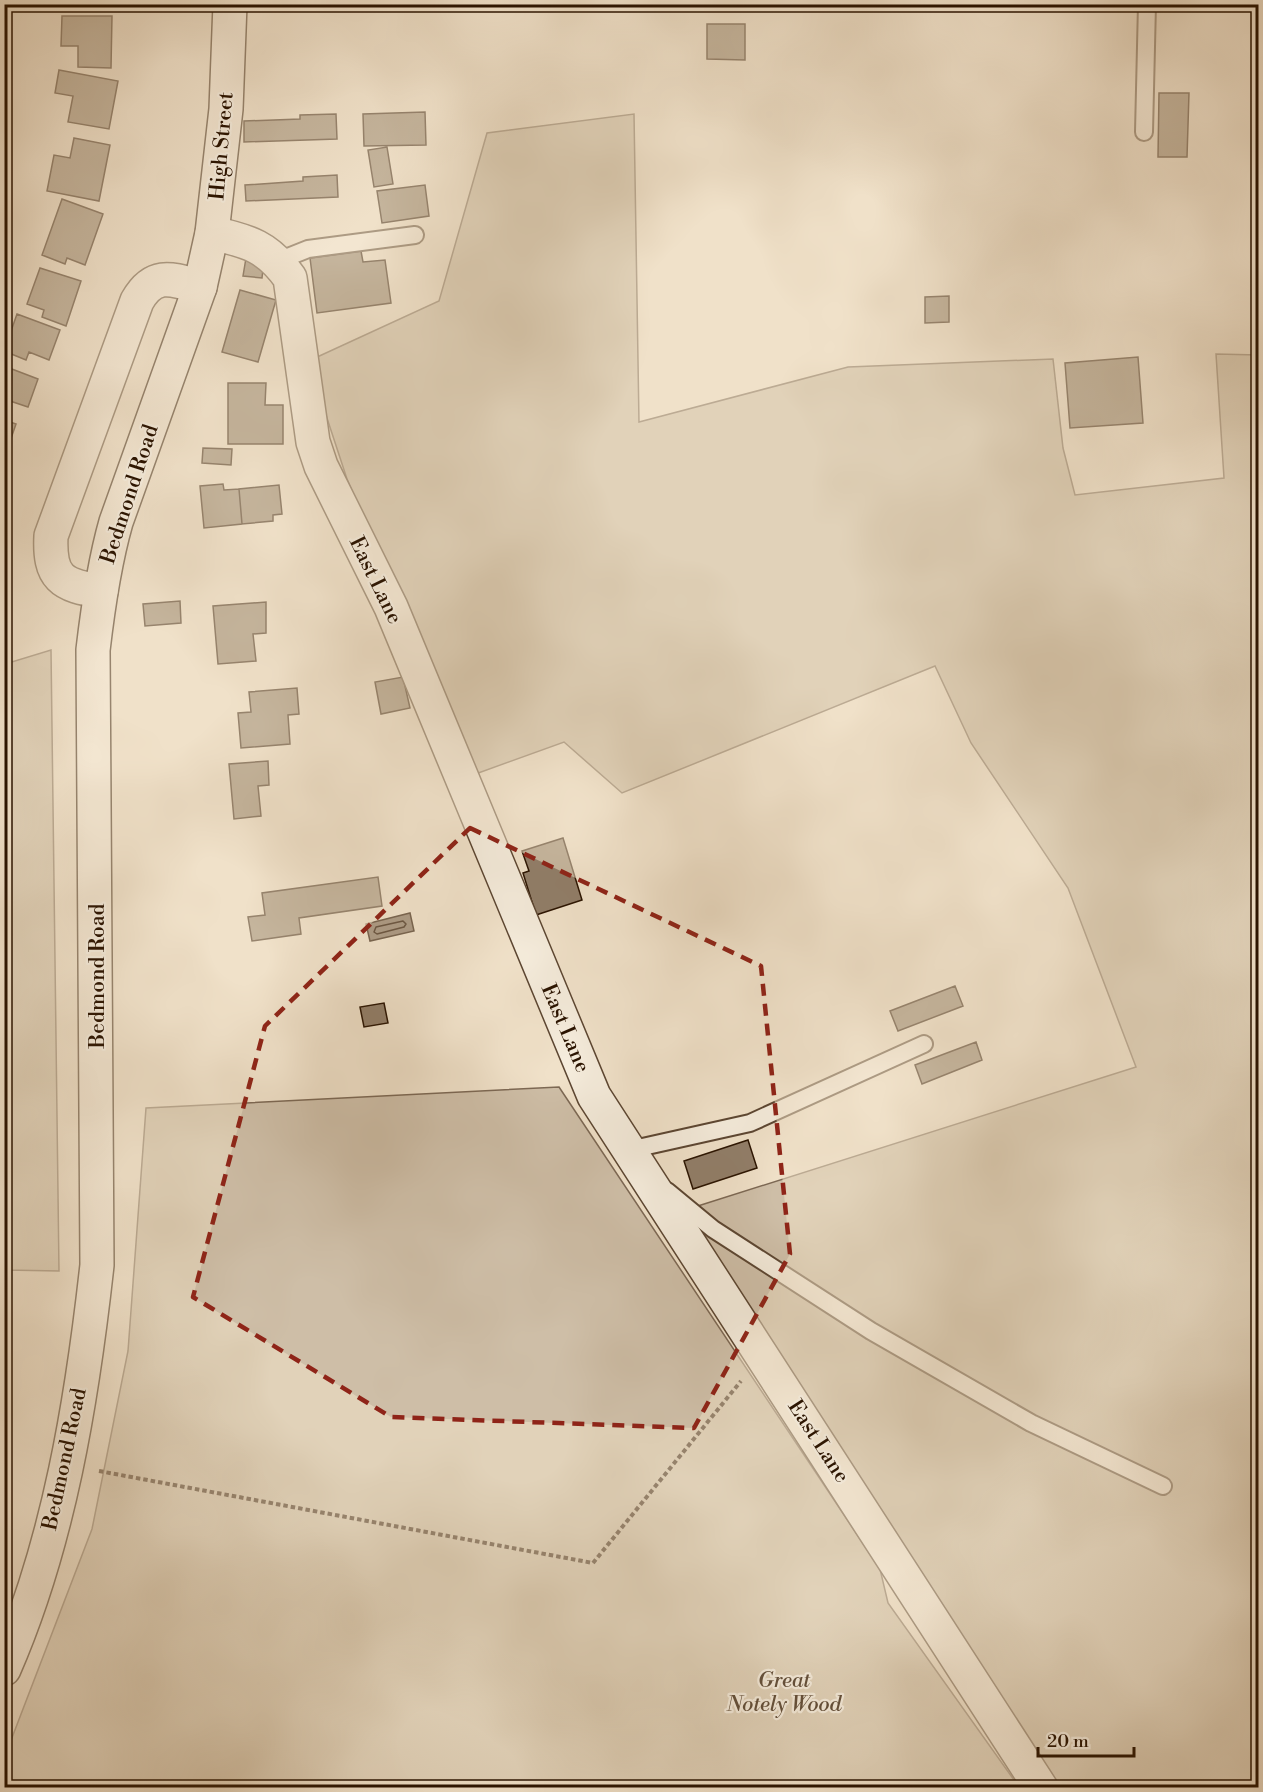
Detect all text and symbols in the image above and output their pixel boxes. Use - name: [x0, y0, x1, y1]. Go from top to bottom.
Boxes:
- street label: High Street: [204, 90, 240, 201]
- street label: Bedmond Road: [95, 421, 165, 568]
- street label: East Lane: [343, 533, 407, 628]
- street label: Bedmond Road: [85, 903, 111, 1049]
- street label: East Lane: [535, 980, 595, 1077]
- street label: Bedmond Road: [37, 1386, 93, 1534]
- street label: East Lane: [782, 1395, 855, 1488]
- park label: Great Notely Wood: [726, 1668, 843, 1718]
- scale bar: [1038, 1720, 1134, 1758]
- text: 20 m: [1047, 1730, 1089, 1753]

